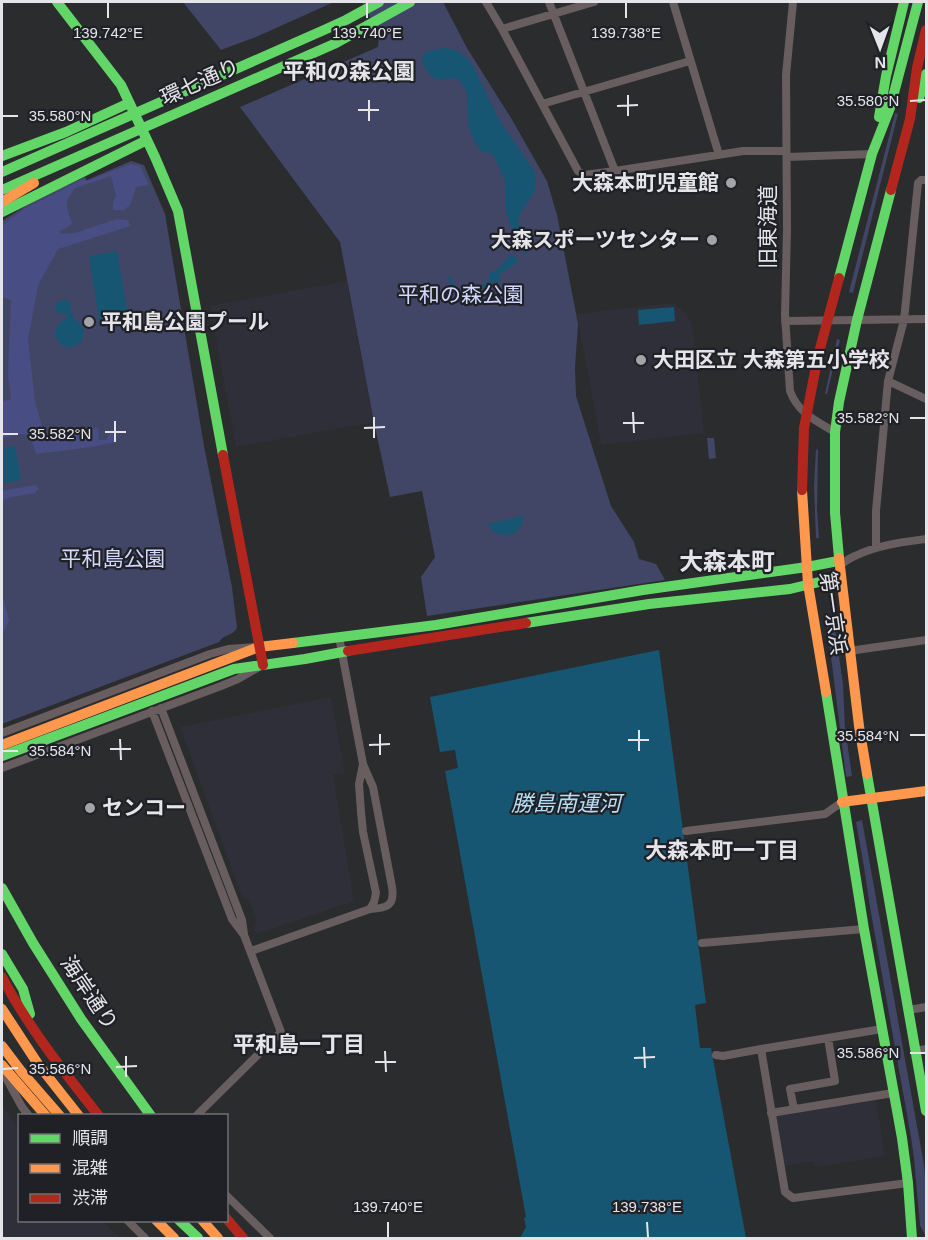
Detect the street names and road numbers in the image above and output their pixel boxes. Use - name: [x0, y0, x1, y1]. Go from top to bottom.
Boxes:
- street label: 環七通り: [157, 54, 243, 109]
- street label: 旧東海道: [756, 185, 779, 269]
- street label: 第一京浜: [816, 570, 851, 656]
- street label: 海岸通り: [56, 951, 122, 1034]

